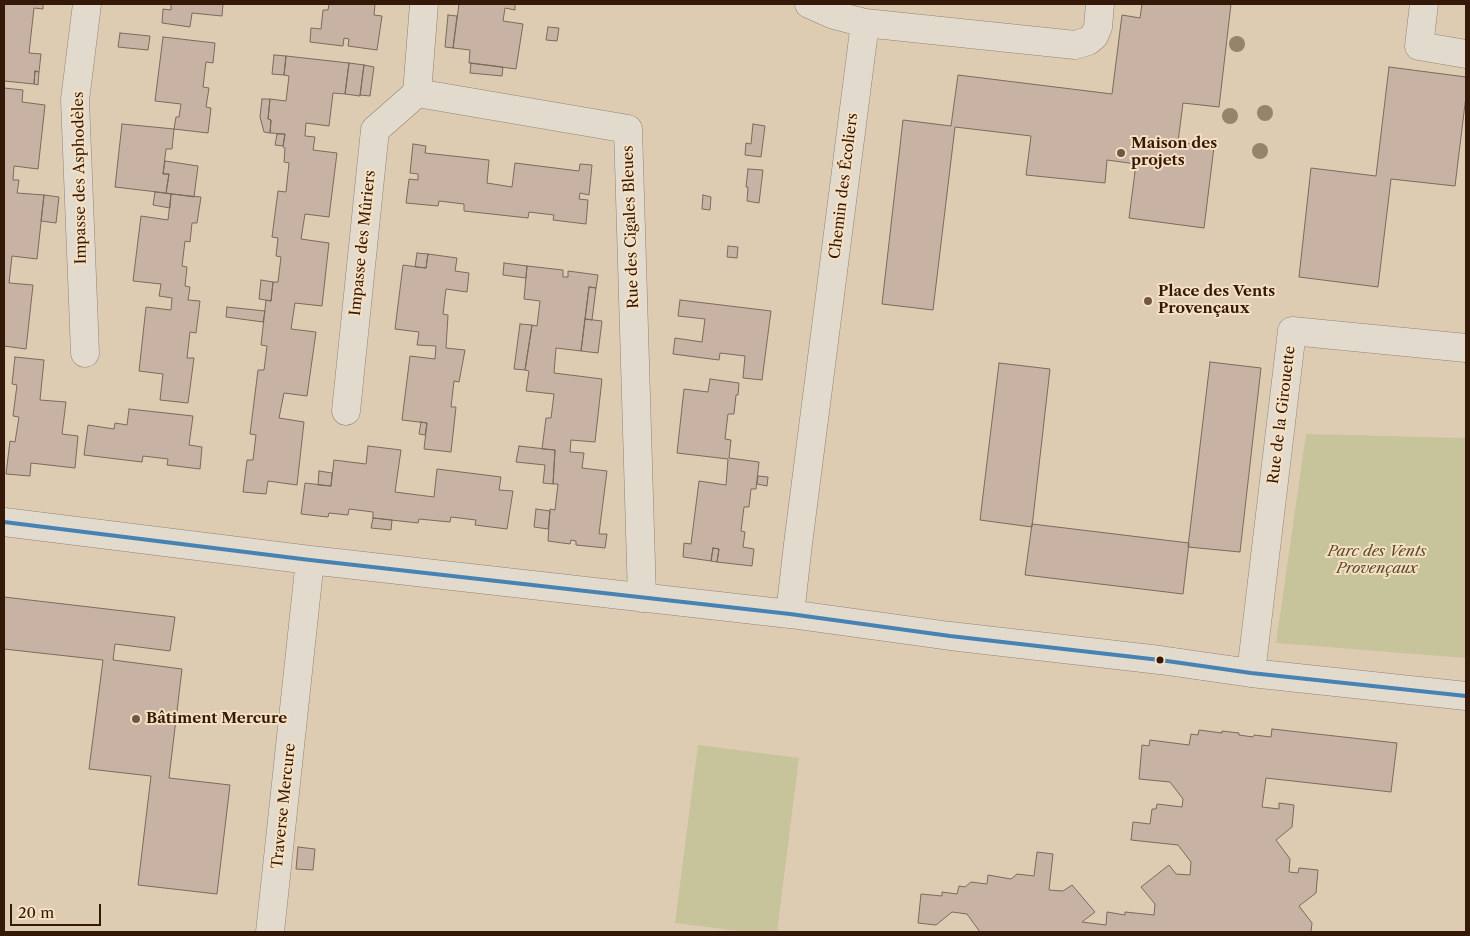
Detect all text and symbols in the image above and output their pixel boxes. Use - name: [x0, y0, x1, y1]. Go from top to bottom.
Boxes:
- street label: Impasse des Asphodèles: [69, 92, 91, 264]
- street label: Chemin des Écoliers: [826, 112, 862, 260]
- place label: Maison des projets: [1131, 135, 1217, 170]
- street label: Rue des Cigales Bleues: [619, 145, 643, 309]
- marker: Maison des projets: [1115, 147, 1127, 159]
- street label: Impasse des Mûriers: [346, 169, 380, 317]
- place label: Place des Vents Provençaux: [1158, 283, 1275, 318]
- marker: Place des Vents Provençaux: [1142, 295, 1154, 307]
- street label: Rue de la Girouette: [1265, 345, 1299, 485]
- park label: Parc des Vents Provençaux: [1328, 543, 1426, 578]
- unlabelled marker: [1155, 655, 1165, 665]
- place label: Bâtiment Mercure: [146, 710, 287, 728]
- marker: Bâtiment Mercure: [130, 713, 142, 725]
- street label: Traverse Mercure: [268, 742, 300, 870]
- scale bar: [12, 894, 104, 926]
- text: 20 m: [18, 903, 54, 922]

